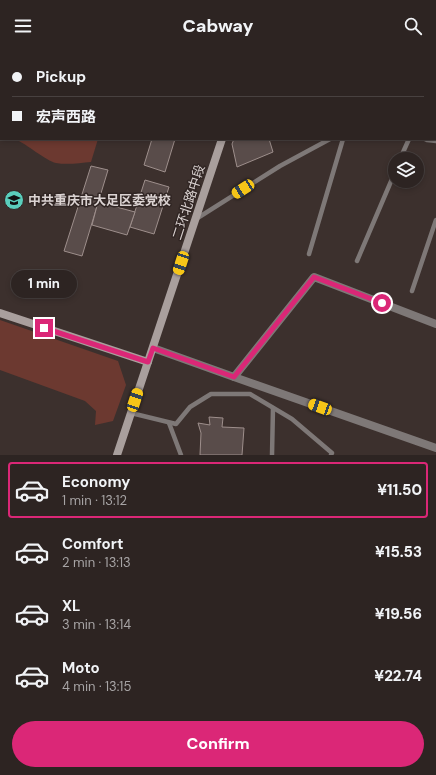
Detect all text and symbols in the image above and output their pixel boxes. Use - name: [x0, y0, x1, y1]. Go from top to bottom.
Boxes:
- text: Cabway: [182, 14, 254, 38]
- icon: menu: [12, 15, 34, 37]
- icon: search: [402, 15, 424, 37]
- text: Pickup: [36, 67, 86, 87]
- text: 宏声西路: [36, 107, 96, 127]
- map controls: [388, 152, 424, 188]
- button: layers: [388, 152, 424, 188]
- street label: 二环北路中段: [168, 162, 209, 242]
- car: [230, 177, 256, 201]
- school or university icon: 中共重庆市大足区委党校: [3, 189, 25, 211]
- place label: 中共重庆市大足区委党校: [28, 192, 171, 209]
- car: [172, 250, 190, 276]
- callout: 1 min: [11, 270, 77, 298]
- text: 1 min: [28, 275, 60, 292]
- route start: [373, 294, 391, 312]
- route end: [35, 319, 53, 337]
- car: [126, 387, 144, 413]
- car: [307, 397, 333, 417]
- icon: car: [14, 472, 50, 508]
- text: Economy: [62, 472, 130, 492]
- text: ¥11.50: [377, 480, 422, 500]
- text: 1 min · 13:12: [62, 492, 127, 509]
- icon: car: [14, 534, 50, 570]
- text: Comfort: [62, 534, 123, 554]
- text: ¥15.53: [375, 542, 422, 562]
- text: 2 min · 13:13: [62, 554, 131, 571]
- icon: car: [14, 596, 50, 632]
- text: XL: [62, 596, 80, 616]
- text: ¥19.56: [375, 604, 422, 624]
- text: 3 min · 13:14: [62, 616, 131, 633]
- icon: car: [14, 658, 50, 694]
- text: Moto: [62, 658, 100, 678]
- text: ¥22.74: [374, 666, 422, 686]
- text: 4 min · 13:15: [62, 678, 131, 695]
- button: Confirm: [12, 721, 424, 767]

